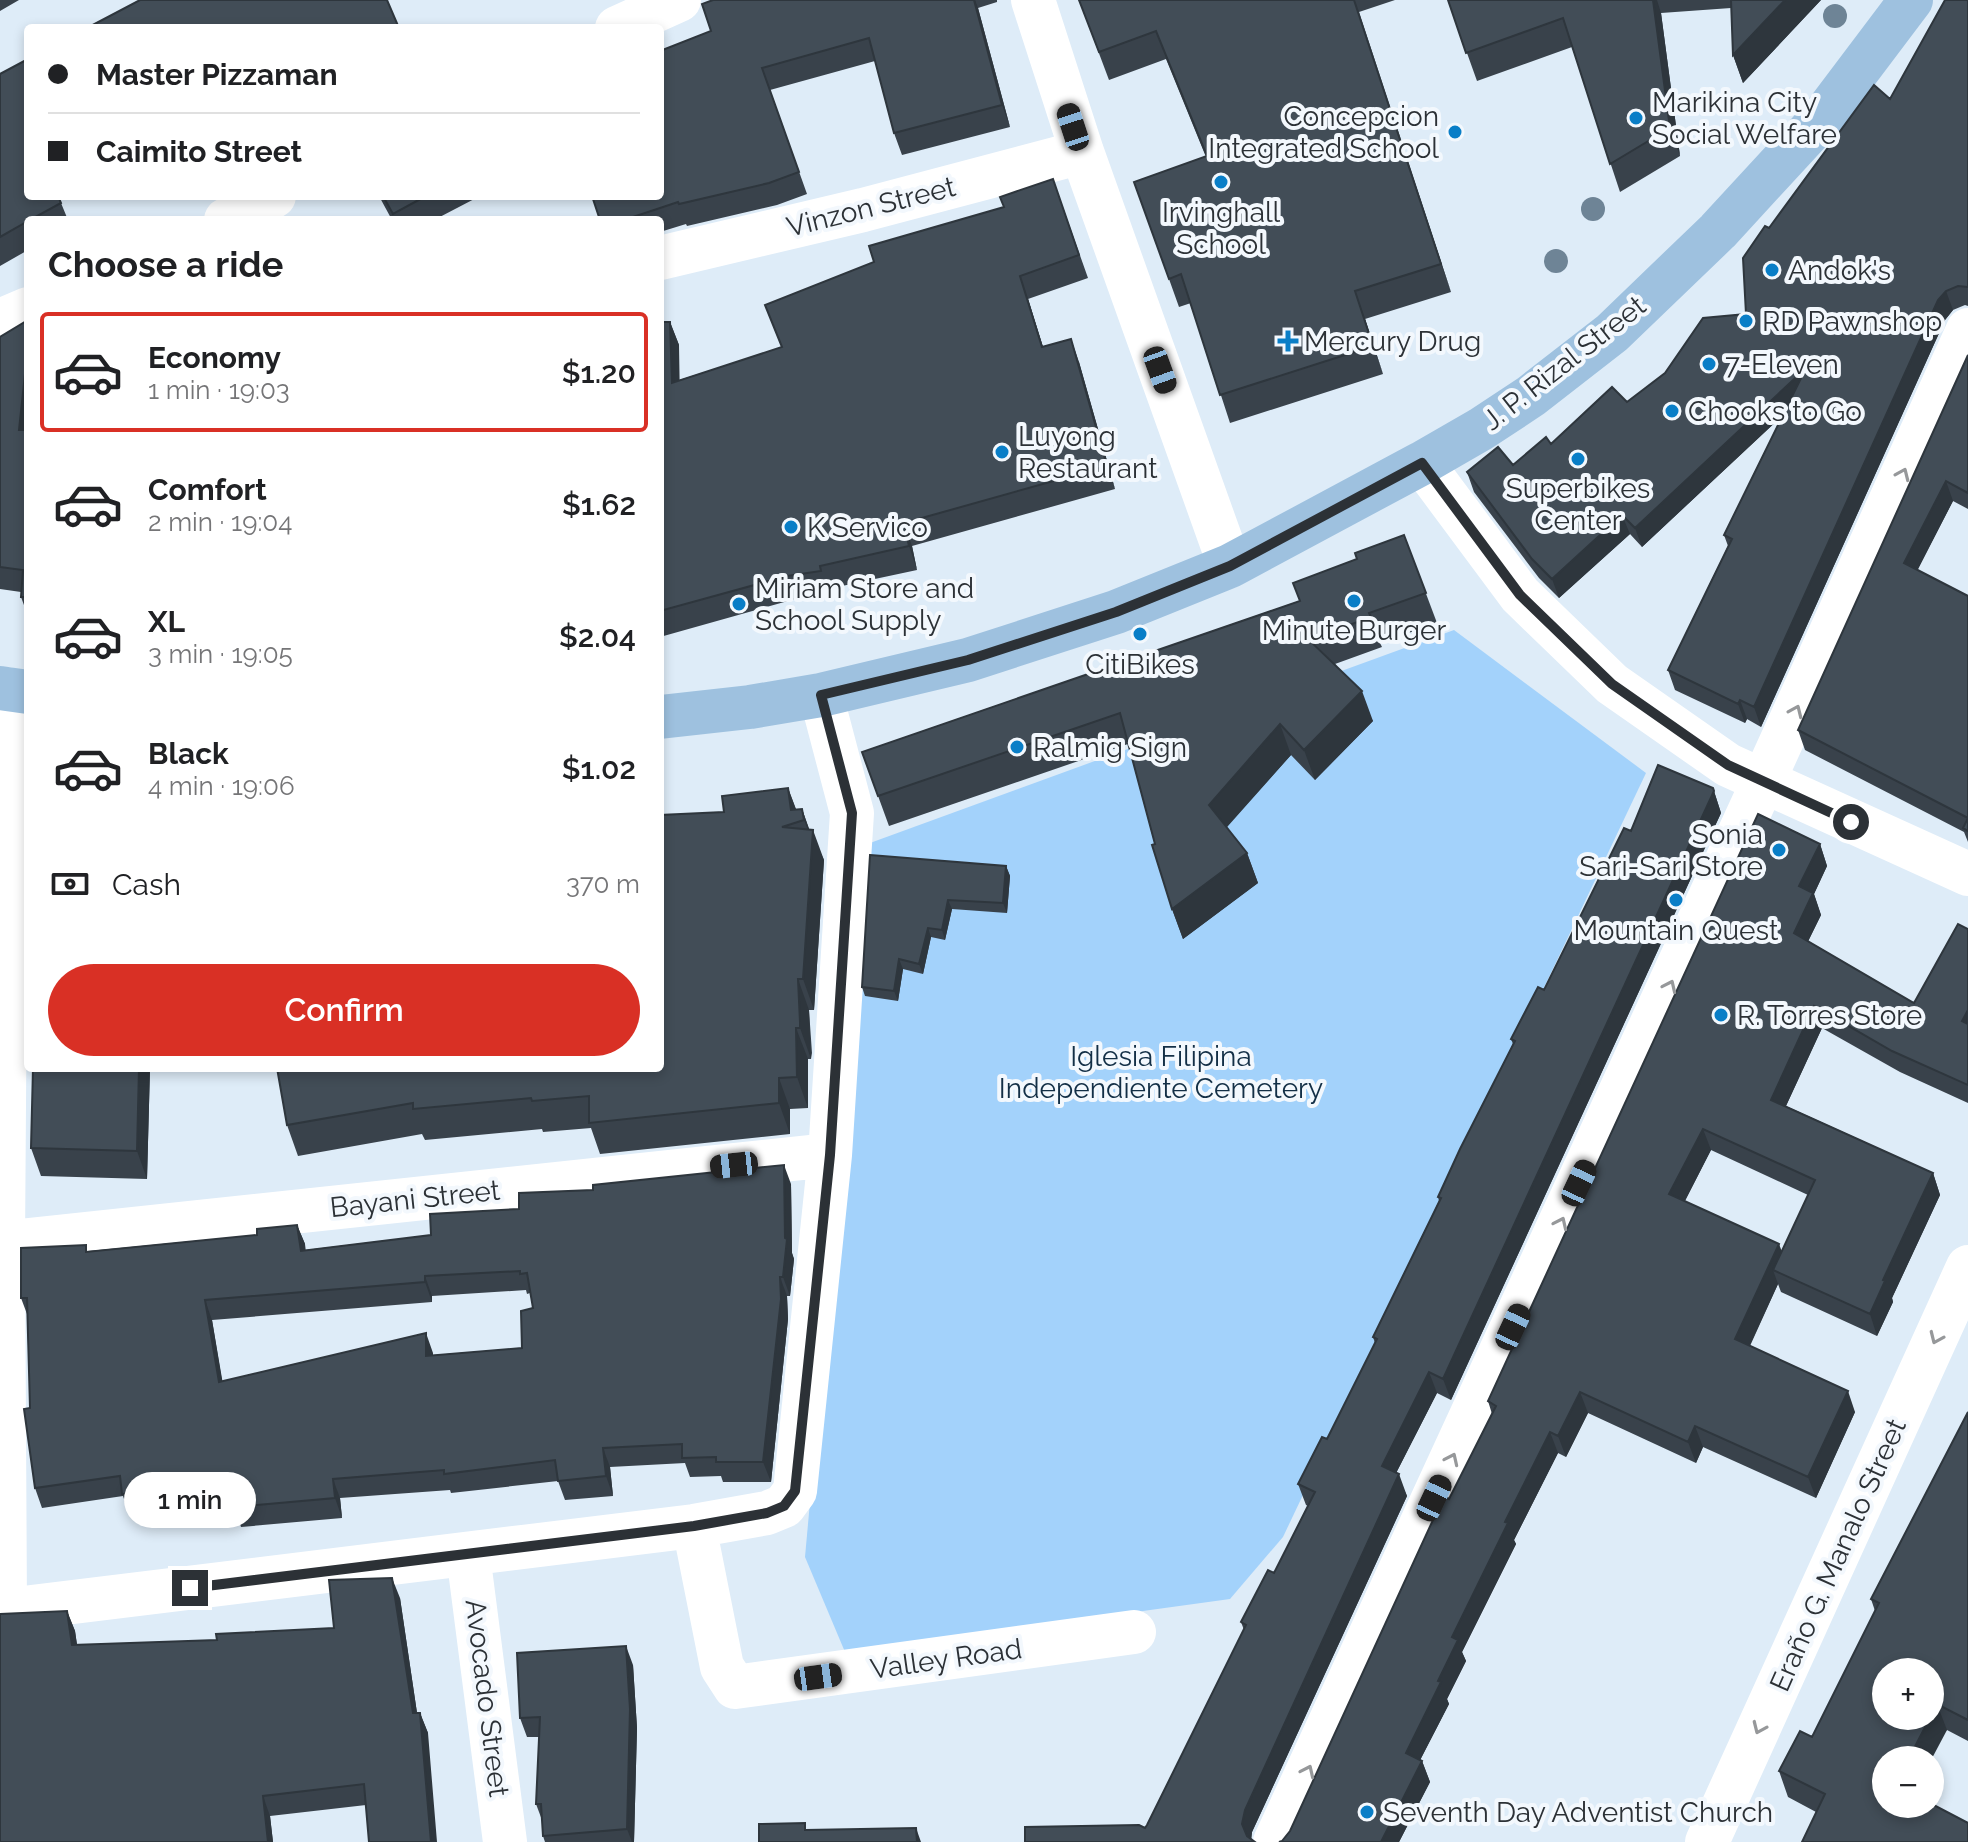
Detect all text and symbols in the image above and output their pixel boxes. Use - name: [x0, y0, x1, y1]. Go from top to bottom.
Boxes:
- text: Master Pizzaman: [96, 57, 338, 92]
- place label: Marikina City Social Welfare: [1652, 86, 1837, 151]
- car: [1054, 100, 1092, 154]
- place label: Concepcion Integrated School: [1208, 100, 1439, 165]
- marker: Marikina City Social Welfare: [1627, 109, 1645, 127]
- marker: Concepcion Integrated School: [1446, 123, 1464, 141]
- text: Caimito Street: [96, 134, 302, 169]
- street label: Vinzon Street: [783, 170, 959, 244]
- marker: Irvinghall School: [1212, 173, 1230, 191]
- place label: Irvinghall School: [1162, 196, 1281, 261]
- text: Choose a ride: [48, 243, 283, 285]
- place label: Andok's: [1788, 254, 1891, 287]
- marker: Andok's: [1763, 261, 1781, 279]
- street label: J. P. Rizal Street: [1476, 289, 1653, 437]
- place label: RD Pawnshop: [1762, 305, 1942, 338]
- marker: RD Pawnshop: [1737, 312, 1755, 330]
- place label: Mercury Drug: [1304, 325, 1481, 358]
- marker: Mercury Drug: [1279, 332, 1297, 350]
- icon: car: [52, 336, 124, 408]
- text: Economy: [148, 340, 281, 375]
- car: [1141, 343, 1179, 397]
- place label: 7-Eleven: [1725, 348, 1839, 381]
- text: $1.20: [562, 355, 636, 390]
- marker: 7-Eleven: [1700, 355, 1718, 373]
- text: 1 min · 19:03: [148, 375, 290, 405]
- place label: Chooks to Go: [1688, 395, 1862, 428]
- marker: Chooks to Go: [1663, 402, 1681, 420]
- place label: Luyong Restaurant: [1018, 420, 1158, 485]
- marker: Luyong Restaurant: [993, 443, 1011, 461]
- marker: Superbikes Center: [1569, 450, 1587, 468]
- icon: car: [52, 468, 124, 540]
- one-way arrow: [1893, 468, 1909, 483]
- text: Comfort: [148, 472, 267, 507]
- place label: Superbikes Center: [1506, 472, 1650, 537]
- text: $1.62: [562, 487, 636, 522]
- text: 2 min · 19:04: [148, 507, 292, 537]
- place label: K Servico: [807, 511, 928, 544]
- marker: K Servico: [782, 518, 800, 536]
- place label: Miriam Store and School Supply: [755, 572, 974, 637]
- marker: Minute Burger: [1345, 592, 1363, 610]
- marker: Miriam Store and School Supply: [730, 595, 748, 613]
- icon: car: [52, 600, 124, 672]
- text: XL: [148, 604, 185, 639]
- place label: Minute Burger: [1262, 614, 1446, 647]
- text: $2.04: [559, 619, 636, 654]
- marker: CitiBikes: [1131, 625, 1149, 643]
- text: 3 min · 19:05: [148, 639, 293, 669]
- place label: CitiBikes: [1085, 648, 1195, 681]
- one-way arrow: [1786, 705, 1802, 720]
- place label: Ralmig Sign: [1033, 731, 1187, 764]
- icon: car: [52, 732, 124, 804]
- text: Black: [148, 736, 229, 771]
- marker: Ralmig Sign: [1008, 738, 1026, 756]
- text: $1.02: [562, 751, 636, 786]
- text: 4 min · 19:06: [148, 771, 295, 801]
- route start: [1833, 804, 1869, 840]
- place label: Sonia Sari-Sari Store: [1579, 818, 1763, 883]
- marker: Sonia Sari-Sari Store: [1770, 841, 1788, 859]
- icon: cash: [48, 862, 92, 906]
- text: Cash: [112, 867, 181, 902]
- text: 370 m: [566, 869, 640, 899]
- marker: Mountain Quest: [1667, 891, 1685, 909]
- place label: Mountain Quest: [1574, 914, 1779, 947]
- button: Confirm: [48, 964, 640, 1056]
- one-way arrow: [1660, 980, 1676, 995]
- place label: R. Torres Store: [1737, 999, 1922, 1032]
- marker: R. Torres Store: [1712, 1006, 1730, 1024]
- park label: Iglesia Filipina Independiente Cemetery: [999, 1040, 1323, 1105]
- car: [709, 1151, 759, 1179]
- car: [1558, 1156, 1600, 1210]
- street label: Bayani Street: [328, 1174, 502, 1224]
- one-way arrow: [1551, 1216, 1567, 1231]
- car: [1492, 1300, 1534, 1354]
- one-way arrow: [1930, 1330, 1946, 1345]
- street label: Eraño G. Manalo Street: [1763, 1413, 1913, 1696]
- one-way arrow: [1442, 1452, 1458, 1467]
- car: [1413, 1471, 1455, 1525]
- callout: 1 min: [124, 1472, 256, 1528]
- text: 1 min: [158, 1485, 222, 1515]
- route end: [172, 1570, 208, 1606]
- street label: Avocado Street: [459, 1597, 516, 1799]
- street label: Valley Road: [868, 1632, 1024, 1686]
- map controls: [1872, 1658, 1944, 1818]
- button: +: [1872, 1658, 1944, 1730]
- car: [793, 1662, 843, 1692]
- one-way arrow: [1753, 1720, 1769, 1734]
- button: −: [1872, 1746, 1944, 1818]
- one-way arrow: [1298, 1765, 1314, 1779]
- place label: Seventh Day Adventist Church: [1383, 1796, 1773, 1829]
- marker: Seventh Day Adventist Church: [1358, 1803, 1376, 1821]

